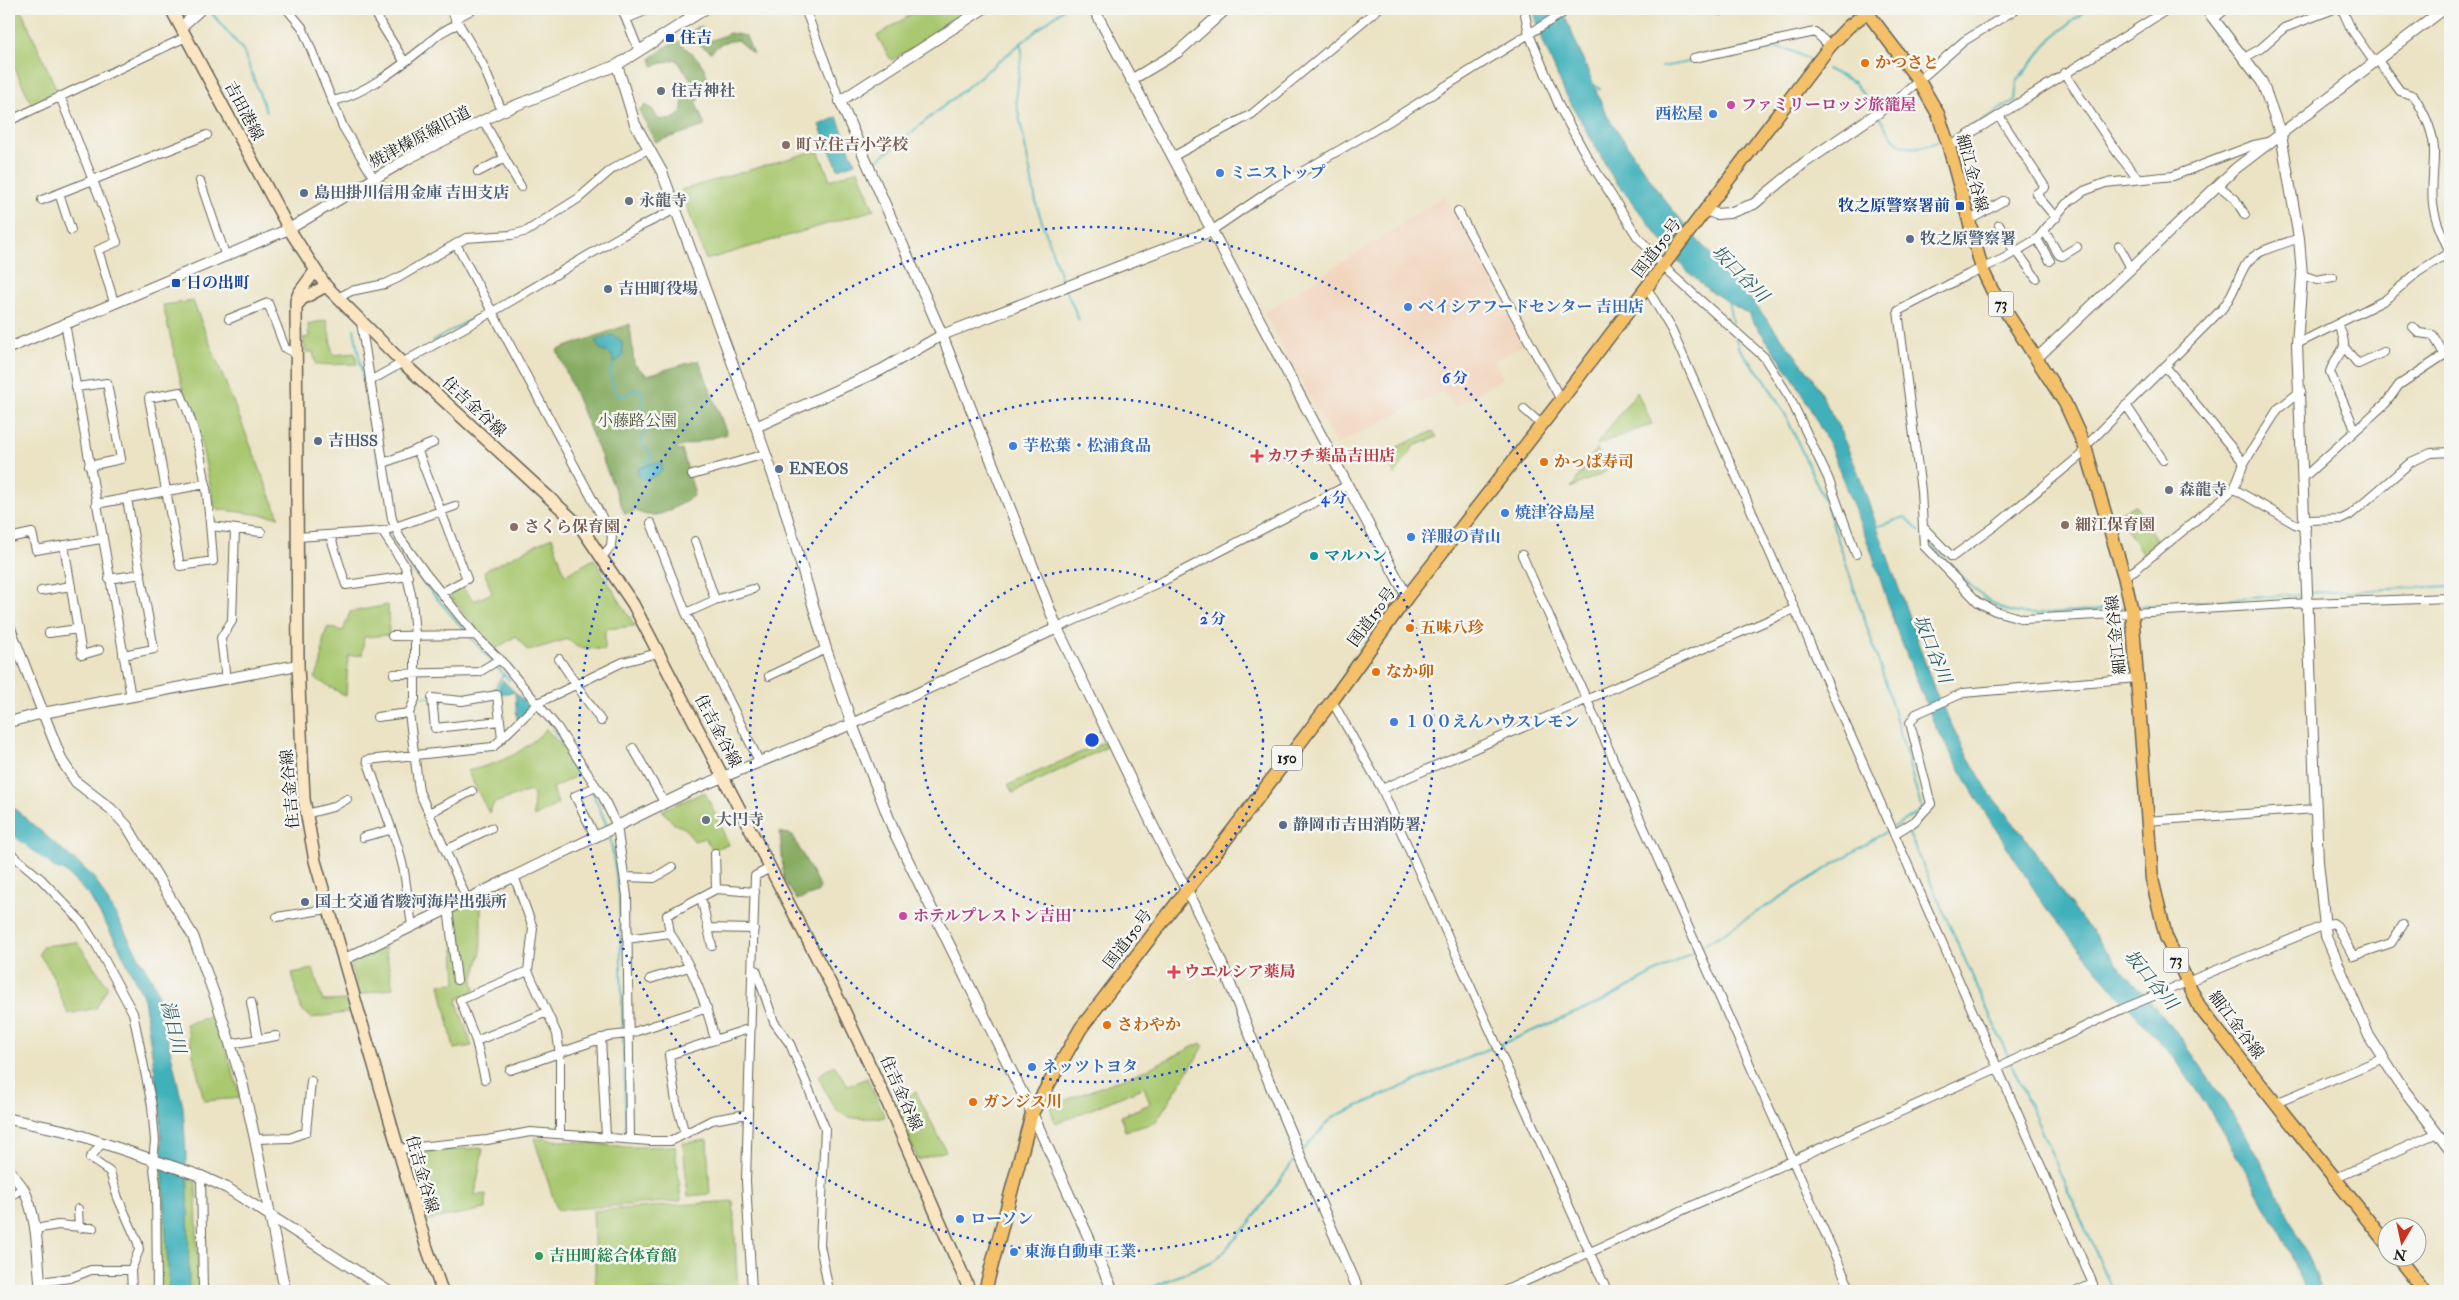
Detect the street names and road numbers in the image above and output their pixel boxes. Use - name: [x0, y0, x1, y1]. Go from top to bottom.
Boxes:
- street label: 吉田港線: [220, 78, 268, 144]
- street label: 焼津榛原線旧道: [366, 102, 474, 172]
- street label: 細江金谷線: [1952, 132, 1992, 214]
- street label: 国道150号: [1628, 215, 1686, 281]
- road number: 73: [1988, 292, 2014, 316]
- street label: 住吉金谷線: [438, 372, 510, 442]
- street label: 国道150号: [1344, 583, 1400, 651]
- street label: 細江金谷線: [2102, 594, 2130, 676]
- street label: 住吉金谷線: [690, 691, 746, 771]
- road number: 150: [1272, 746, 1302, 770]
- street label: 住吉金谷線: [277, 748, 303, 830]
- street label: 国道150号: [1099, 906, 1157, 972]
- road number: 73: [2164, 948, 2188, 972]
- street label: 細江金谷線: [2204, 987, 2268, 1063]
- street label: 住吉金谷線: [876, 1052, 926, 1134]
- street label: 住吉金谷線: [401, 1133, 443, 1215]

